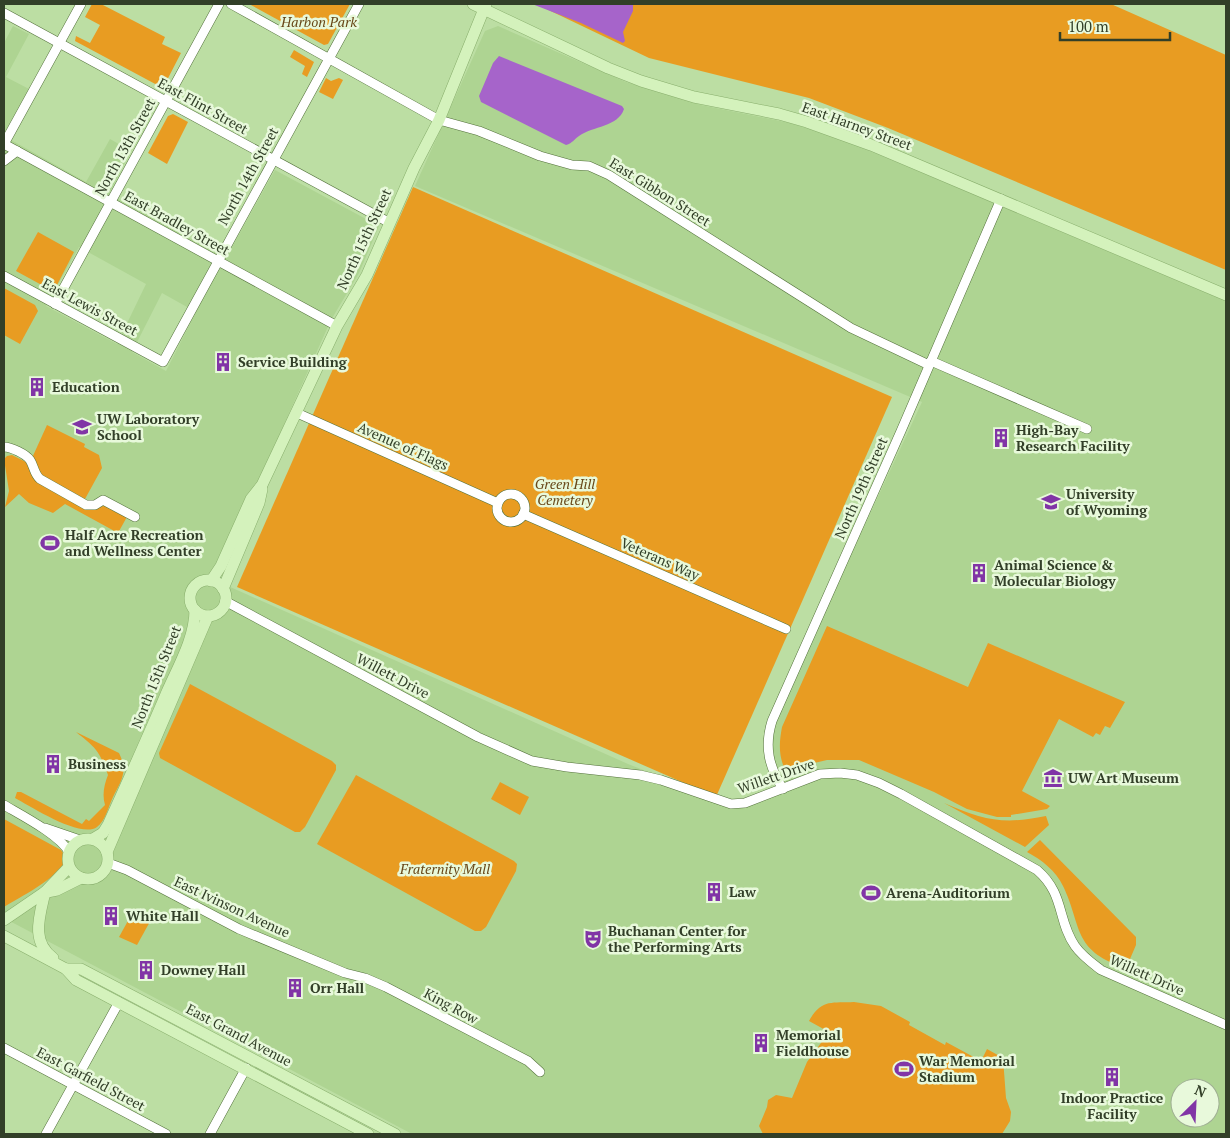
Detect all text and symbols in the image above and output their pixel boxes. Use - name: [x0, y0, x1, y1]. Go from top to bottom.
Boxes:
- scale bar: [1060, 10, 1170, 42]
- park label: Harbon Park: [280, 12, 357, 31]
- text: 100 m: [1068, 16, 1109, 36]
- street label: East Flint Street: [155, 73, 252, 139]
- street label: North 13th Street: [90, 94, 160, 199]
- street label: East Harney Street: [800, 97, 915, 154]
- street label: North 14th Street: [213, 123, 283, 228]
- street label: East Gibbon Street: [606, 153, 715, 231]
- street label: North 15th Street: [332, 185, 396, 292]
- street label: East Bradley Street: [121, 186, 234, 260]
- street label: East Lewis Street: [39, 273, 142, 340]
- building icon: Service Building: [212, 351, 234, 373]
- place label: Service Building: [238, 352, 348, 371]
- building icon: Education: [26, 376, 48, 398]
- place label: Education: [52, 377, 120, 396]
- place label: UW Laboratory School: [97, 409, 200, 444]
- school or university icon: UW Laboratory School: [71, 416, 93, 438]
- street label: Avenue of Flags: [355, 417, 452, 474]
- place label: High-Bay Research Facility: [1016, 420, 1130, 455]
- building icon: High-Bay Research Facility: [990, 427, 1012, 449]
- street label: North 19th Street: [830, 433, 892, 542]
- park label: Green Hill Cemetery: [535, 474, 595, 509]
- place label: University of Wyoming: [1066, 484, 1148, 519]
- school or university icon: University of Wyoming: [1040, 491, 1062, 513]
- place label: Half Acre Recreation and Wellness Center: [65, 525, 204, 560]
- sports icon: Half Acre Recreation and Wellness Center: [39, 532, 61, 554]
- street label: Veterans Way: [618, 533, 703, 585]
- place label: Animal Science & Molecular Biology: [994, 555, 1116, 590]
- building icon: Animal Science & Molecular Biology: [968, 562, 990, 584]
- street label: North 15th Street: [126, 622, 185, 731]
- street label: Willett Drive: [353, 648, 433, 703]
- building icon: Business: [42, 753, 64, 775]
- place label: Business: [68, 754, 126, 773]
- street label: Willett Drive: [735, 754, 817, 798]
- museum icon: UW Art Museum: [1042, 767, 1064, 789]
- place label: UW Art Museum: [1068, 768, 1179, 787]
- park label: Fraternity Mall: [399, 859, 490, 878]
- street label: East Ivinson Avenue: [171, 871, 293, 942]
- building icon: Law: [703, 881, 725, 903]
- place label: Law: [729, 882, 757, 901]
- sports icon: Arena-Auditorium: [860, 882, 882, 904]
- place label: Arena-Auditorium: [886, 883, 1010, 902]
- building icon: White Hall: [100, 905, 122, 927]
- place label: White Hall: [126, 906, 199, 925]
- place label: Buchanan Center for the Performing Arts: [608, 921, 747, 956]
- theatre icon: Buchanan Center for the Performing Arts: [582, 928, 604, 950]
- street label: Willett Drive: [1107, 950, 1188, 999]
- building icon: Downey Hall: [135, 959, 157, 981]
- place label: Downey Hall: [161, 960, 246, 979]
- building icon: Orr Hall: [284, 977, 306, 999]
- place label: Orr Hall: [310, 978, 365, 997]
- street label: King Row: [421, 983, 482, 1028]
- street label: East Grand Avenue: [183, 999, 295, 1070]
- place label: Memorial Fieldhouse: [776, 1025, 850, 1060]
- building icon: Memorial Fieldhouse: [750, 1032, 772, 1054]
- street label: East Garfield Street: [34, 1042, 149, 1116]
- place label: War Memorial Stadium: [919, 1051, 1015, 1086]
- sports icon: War Memorial Stadium: [893, 1058, 915, 1080]
- building icon: Indoor Practice Facility: [1101, 1066, 1123, 1088]
- north arrow: [1170, 1078, 1220, 1128]
- text: N: [1192, 1080, 1210, 1102]
- place label: Indoor Practice Facility: [1061, 1088, 1164, 1123]

